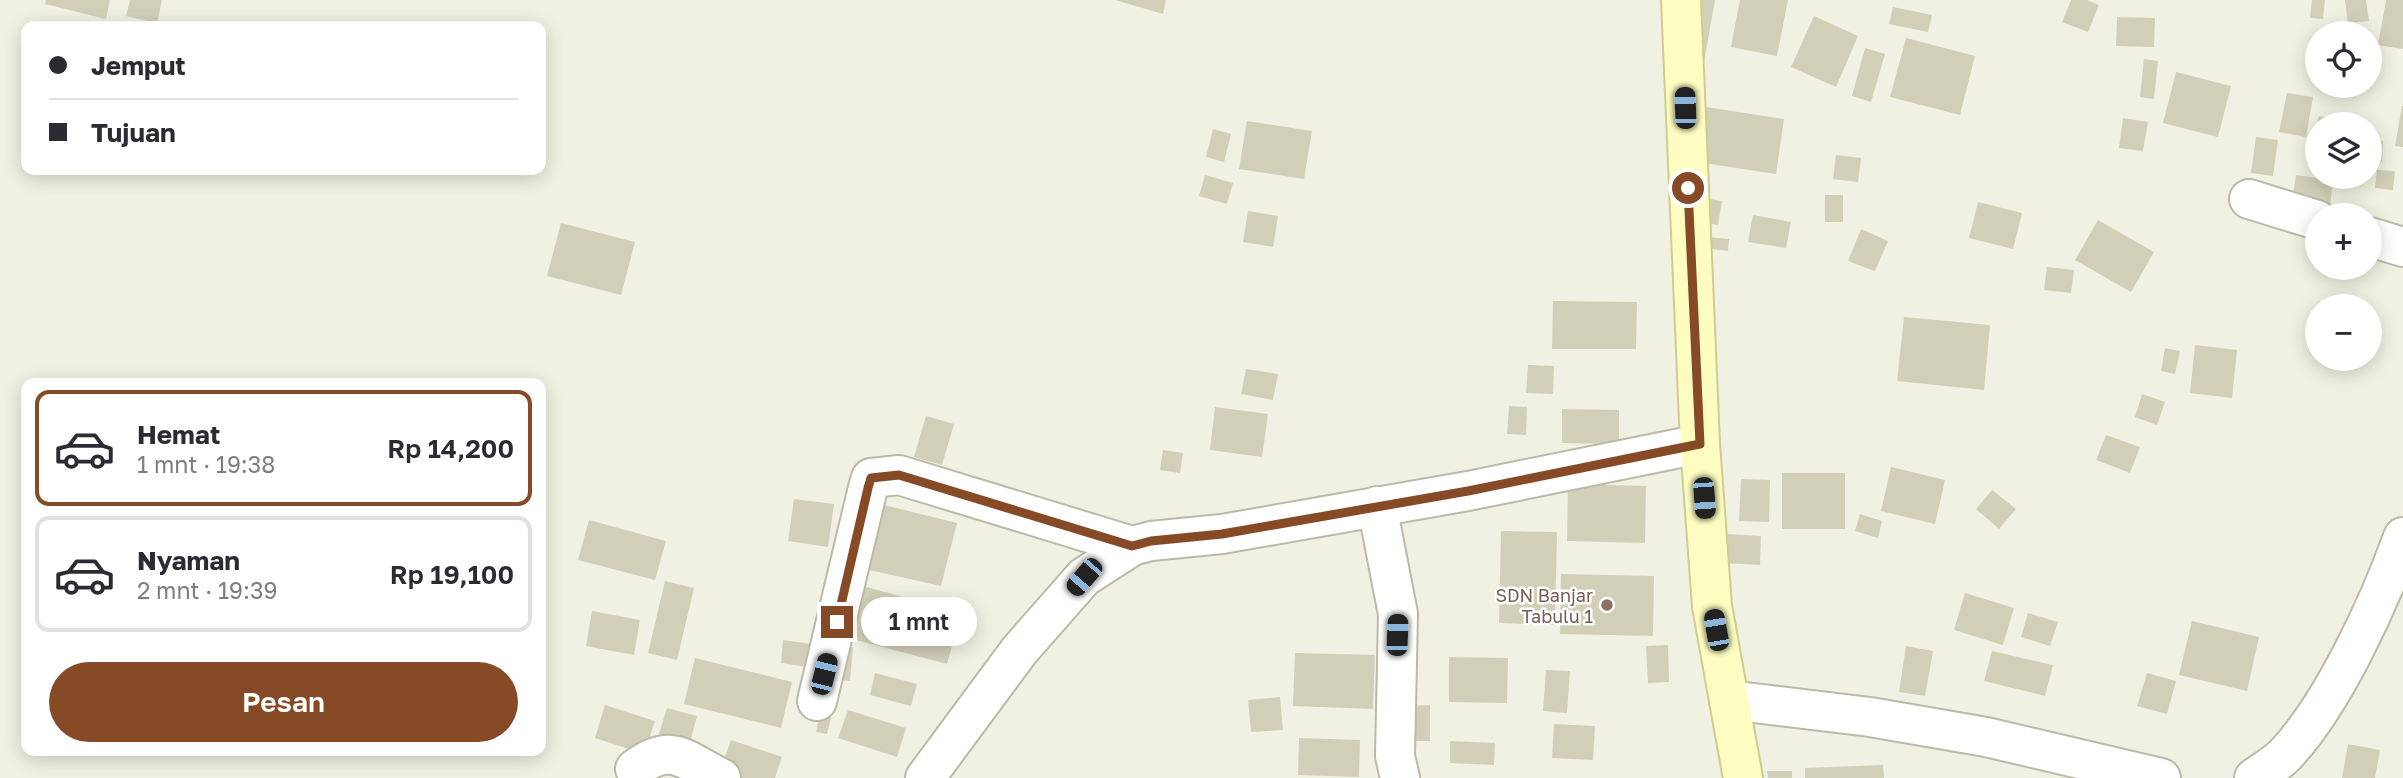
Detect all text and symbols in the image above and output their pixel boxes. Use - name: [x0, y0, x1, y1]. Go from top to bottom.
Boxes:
- map controls: [2305, 21, 2382, 371]
- button: locate: [2305, 21, 2382, 98]
- text: Jemput: [91, 50, 186, 81]
- car: [1674, 87, 1697, 129]
- button: layers: [2305, 112, 2382, 189]
- text: Tujuan: [91, 117, 176, 148]
- route start: [1672, 172, 1704, 204]
- button: +: [2305, 203, 2382, 280]
- button: −: [2305, 294, 2382, 371]
- icon: car: [53, 417, 116, 480]
- text: Hemat: [137, 419, 220, 450]
- text: Rp 14,200: [387, 433, 514, 464]
- text: 1 mnt · 19:38: [137, 450, 275, 478]
- car: [1693, 476, 1716, 520]
- icon: car: [53, 543, 116, 606]
- text: Nyaman: [137, 545, 240, 576]
- car: [1063, 554, 1106, 600]
- text: Rp 19,100: [390, 559, 514, 590]
- text: 2 mnt · 19:39: [137, 576, 277, 604]
- place label: SDN Banjar Tabulu 1: [1495, 584, 1593, 627]
- marker: SDN Banjar Tabulu 1: [1599, 597, 1615, 613]
- callout: 1 mnt: [862, 598, 977, 646]
- route end: [821, 606, 853, 638]
- text: 1 mnt: [889, 607, 949, 635]
- car: [1703, 607, 1730, 653]
- car: [1386, 614, 1409, 656]
- car: [809, 651, 840, 697]
- button: Pesan: [49, 662, 518, 742]

